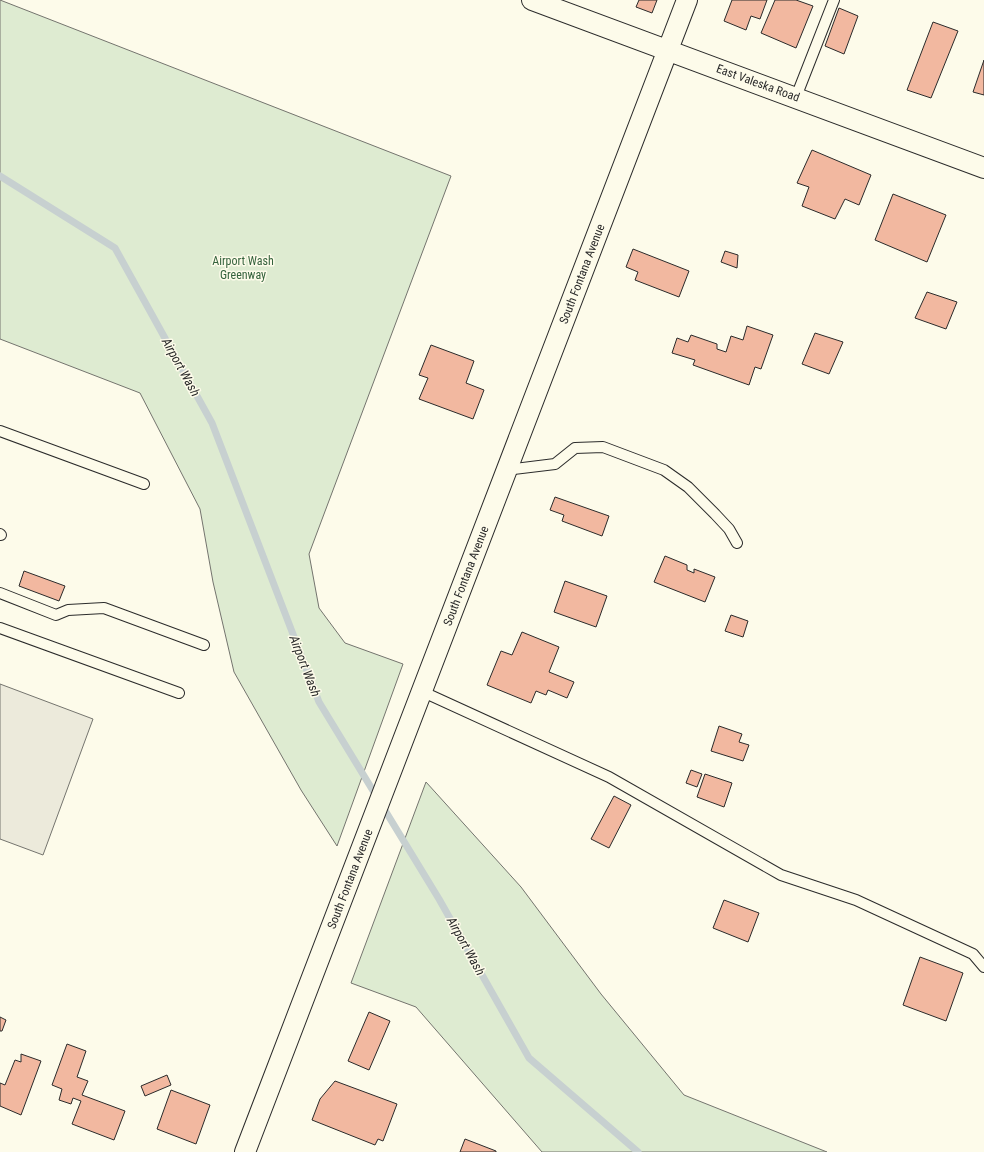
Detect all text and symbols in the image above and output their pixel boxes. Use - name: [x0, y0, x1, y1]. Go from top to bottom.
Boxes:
- street label: East Valeska Road: [714, 61, 802, 105]
- street label: South Fontana Avenue: [557, 222, 608, 326]
- park label: Airport Wash Greenway: [212, 254, 274, 282]
- water label: Airport Wash: [158, 334, 203, 399]
- street label: South Fontana Avenue: [441, 524, 492, 628]
- water label: Airport Wash: [286, 632, 324, 699]
- street label: South Fontana Avenue: [325, 827, 376, 931]
- water label: Airport Wash: [443, 913, 488, 978]

